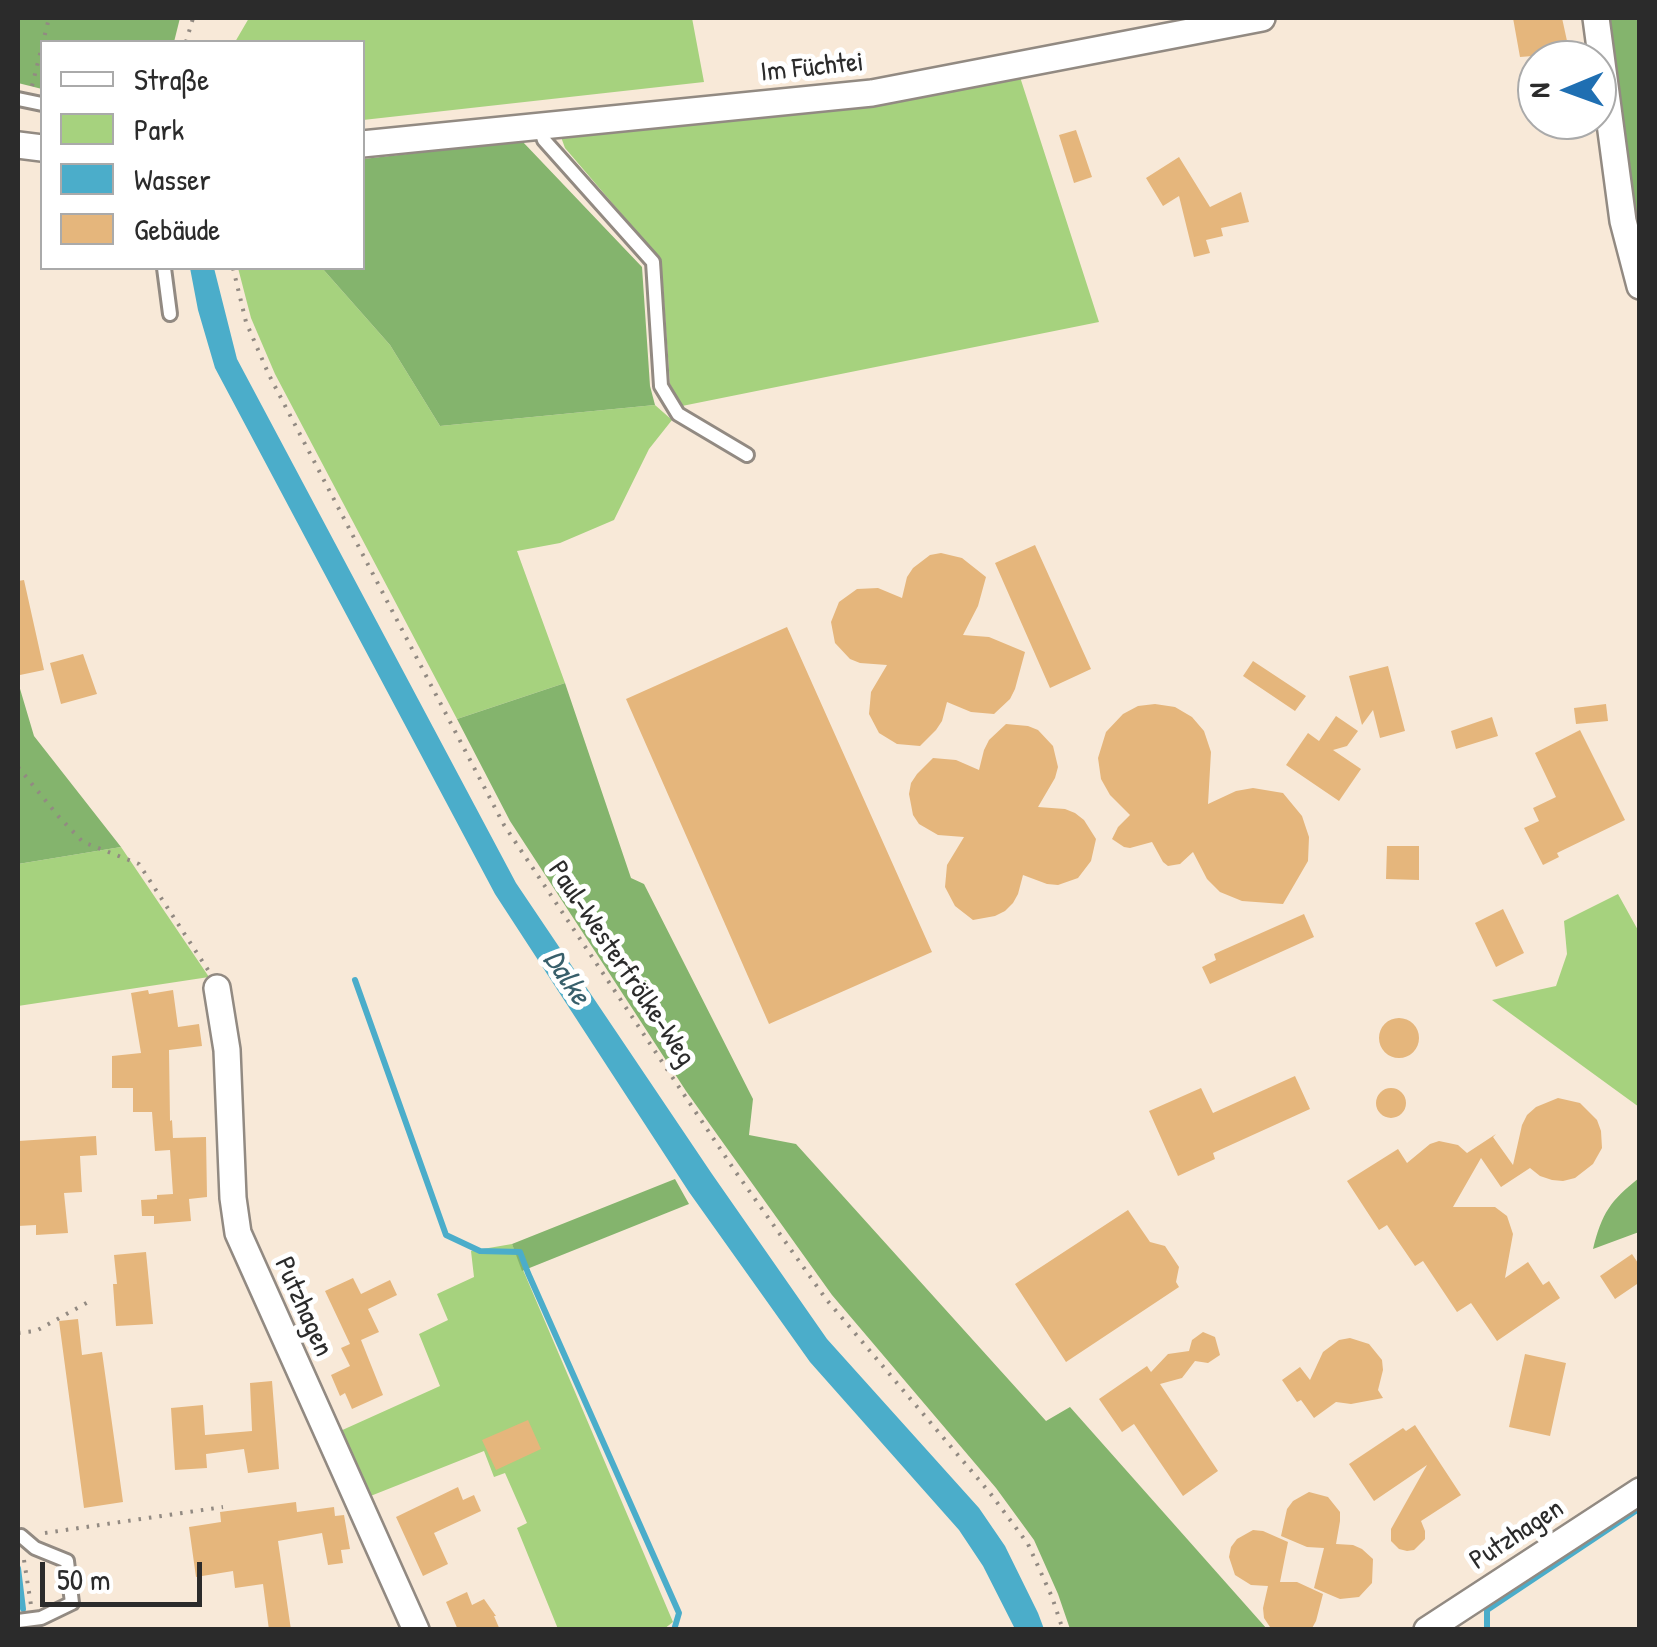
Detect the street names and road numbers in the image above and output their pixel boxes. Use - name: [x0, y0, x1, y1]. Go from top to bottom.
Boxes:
- street label: Im Füchtei: [759, 46, 865, 90]
- street label: Paul-Westerfrölke-Weg: [540, 855, 702, 1073]
- street label: Putzhagen: [266, 1252, 340, 1362]
- street label: Putzhagen: [1464, 1492, 1570, 1578]

